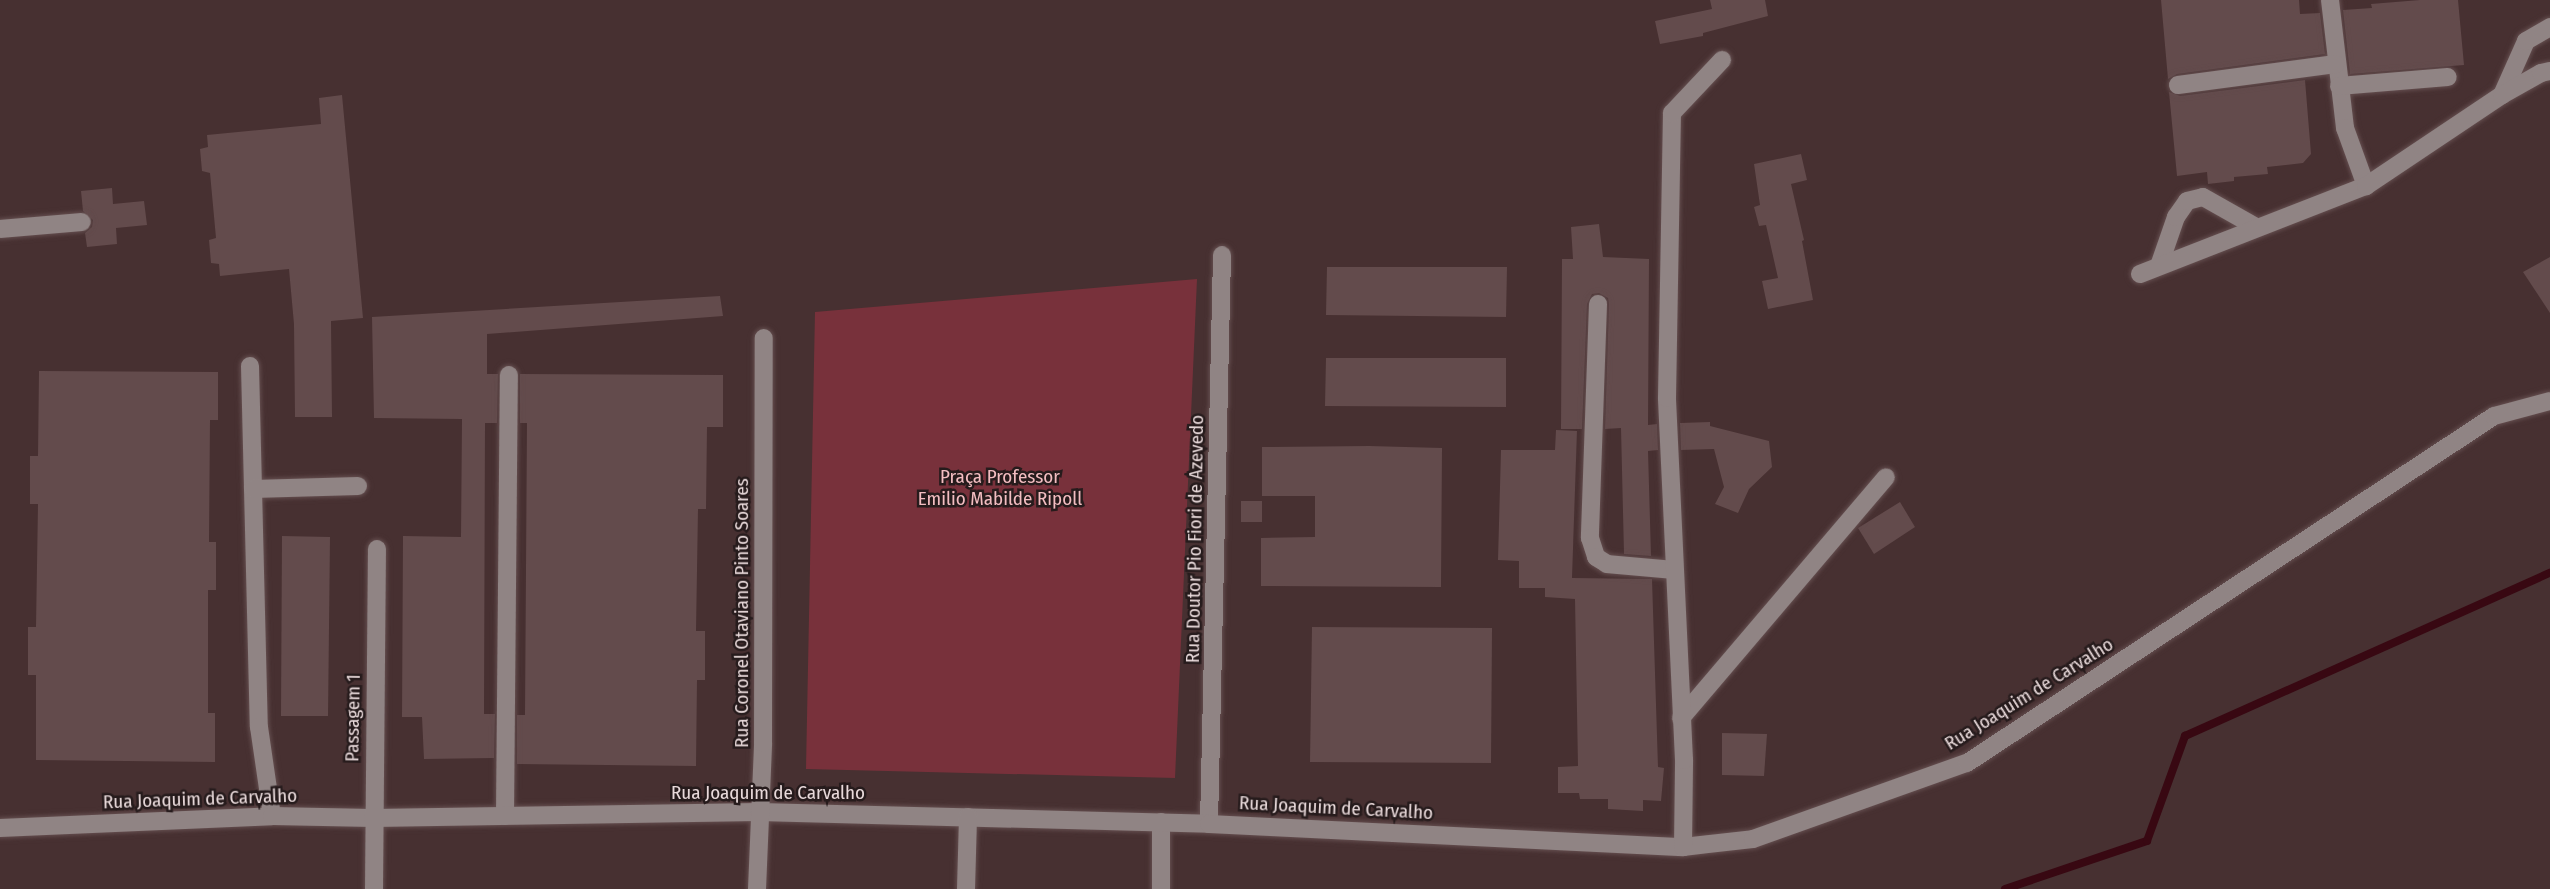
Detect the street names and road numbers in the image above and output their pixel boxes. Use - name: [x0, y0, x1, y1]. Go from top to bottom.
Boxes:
- street label: Rua Doutor Pio Fiori de Azevedo: [1181, 415, 1209, 663]
- street label: Rua Coronel Otaviano Pinto Soares: [731, 478, 753, 748]
- street label: Rua Joaquim de Carvalho: [1941, 633, 2117, 755]
- street label: Passagem 1: [341, 674, 365, 762]
- street label: Rua Joaquim de Carvalho: [671, 782, 865, 804]
- street label: Rua Joaquim de Carvalho: [103, 784, 297, 814]
- street label: Rua Joaquim de Carvalho: [1238, 792, 1434, 824]

